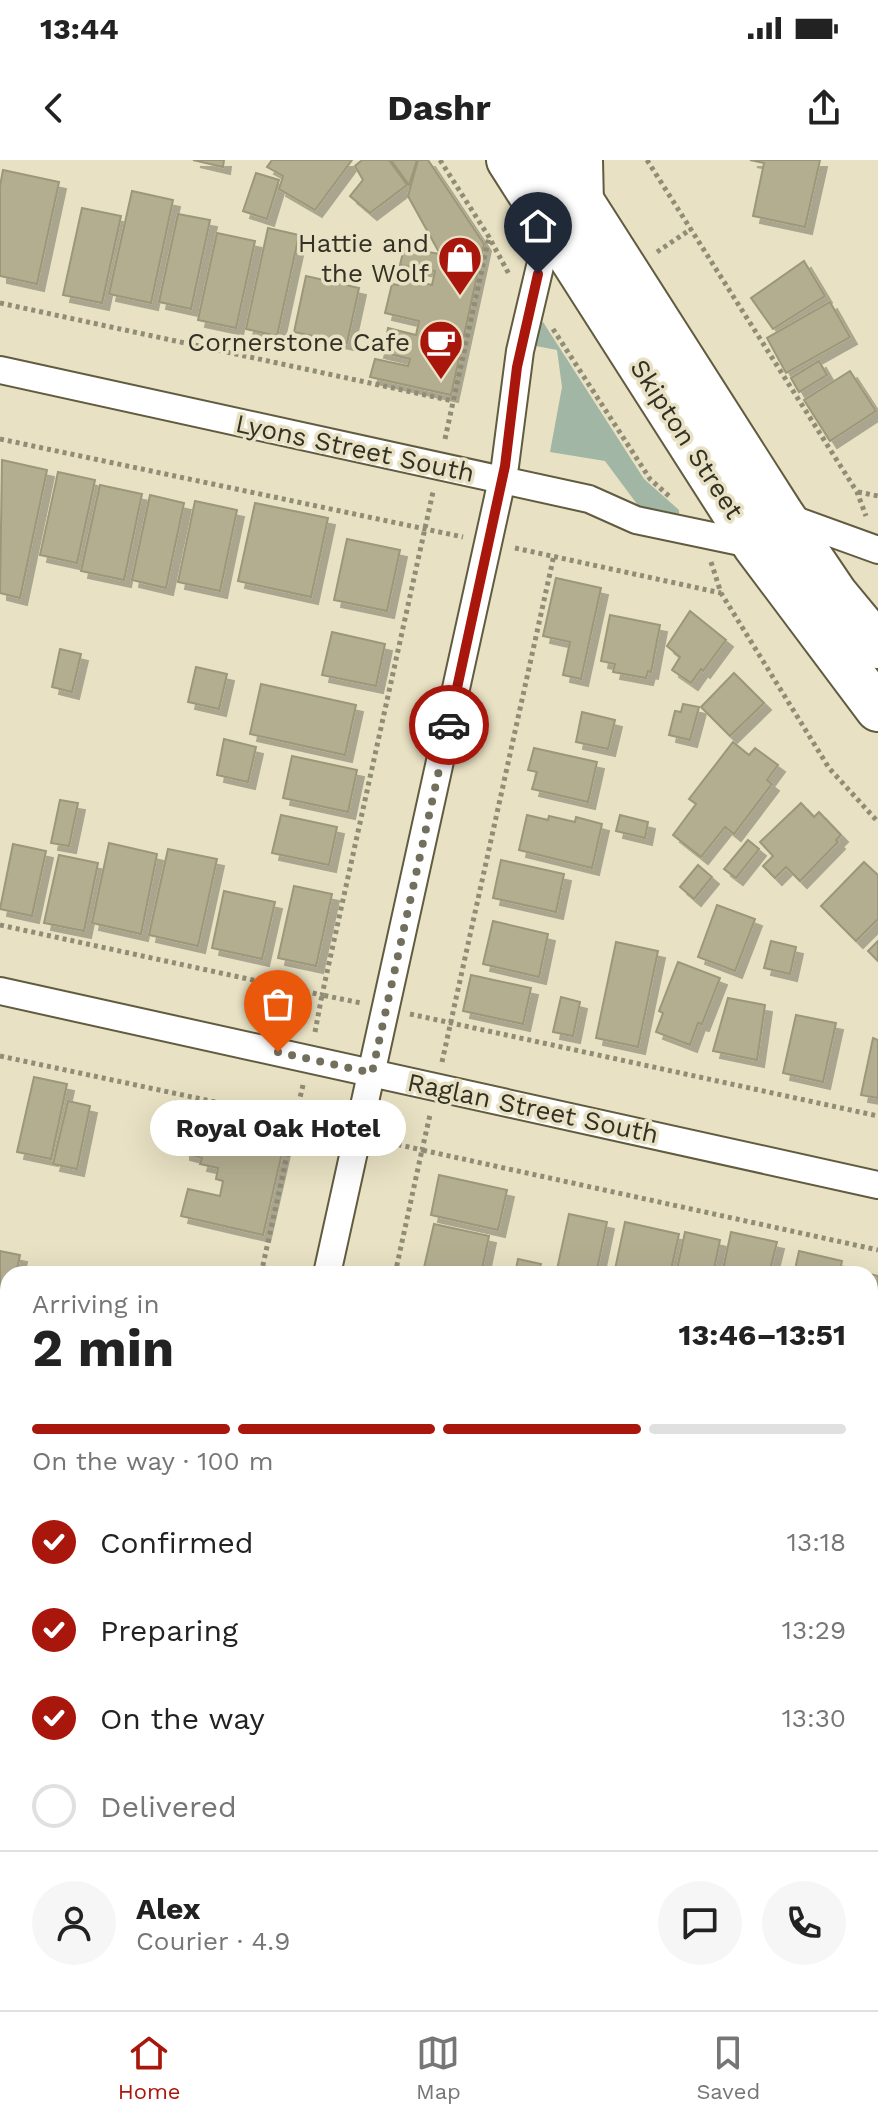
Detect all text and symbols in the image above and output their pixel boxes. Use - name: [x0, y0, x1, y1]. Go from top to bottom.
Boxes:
- text: 13:44: [40, 11, 119, 46]
- icon: back: [32, 86, 76, 130]
- icon: share: [802, 86, 846, 130]
- text: Dashr: [387, 87, 491, 129]
- pin: [504, 192, 572, 274]
- icon: home: [516, 204, 560, 248]
- place label: Hattie and the Wolf: [298, 228, 429, 288]
- shop icon: Hattie and the Wolf: [436, 234, 484, 297]
- cafe icon: Cornerstone Cafe: [417, 318, 465, 381]
- place label: Cornerstone Cafe: [187, 327, 410, 357]
- street label: Skipton Street: [624, 354, 750, 524]
- street label: Lyons Street South: [233, 408, 477, 488]
- courier: [409, 685, 489, 765]
- icon: car: [427, 703, 471, 747]
- pin: [244, 970, 312, 1052]
- icon: bag: [256, 982, 300, 1026]
- street label: Raglan Street South: [405, 1067, 661, 1149]
- callout: Royal Oak Hotel: [150, 1100, 406, 1156]
- text: Royal Oak Hotel: [176, 1113, 380, 1143]
- text: Arriving in: [32, 1289, 160, 1319]
- text: 13:46–13:51: [679, 1317, 846, 1352]
- text: 2 min: [32, 1318, 174, 1379]
- text: On the way · 100 m: [32, 1446, 273, 1476]
- icon: check: [32, 1520, 76, 1564]
- text: Confirmed: [100, 1525, 254, 1560]
- text: 13:18: [787, 1527, 846, 1557]
- icon: check: [32, 1608, 76, 1652]
- text: Preparing: [100, 1613, 238, 1648]
- text: 13:29: [782, 1615, 846, 1645]
- icon: check: [32, 1696, 76, 1740]
- text: On the way: [100, 1701, 265, 1736]
- text: 13:30: [782, 1703, 846, 1733]
- text: Delivered: [100, 1789, 237, 1824]
- button: person: [32, 1881, 116, 1965]
- button: chat: [658, 1881, 742, 1965]
- button: phone: [762, 1881, 846, 1965]
- text: Alex: [136, 1891, 200, 1926]
- text: Courier · 4.9: [136, 1926, 290, 1956]
- tab: Home: [118, 2031, 181, 2104]
- tab: Map: [416, 2031, 461, 2104]
- tab: Saved: [696, 2031, 760, 2104]

